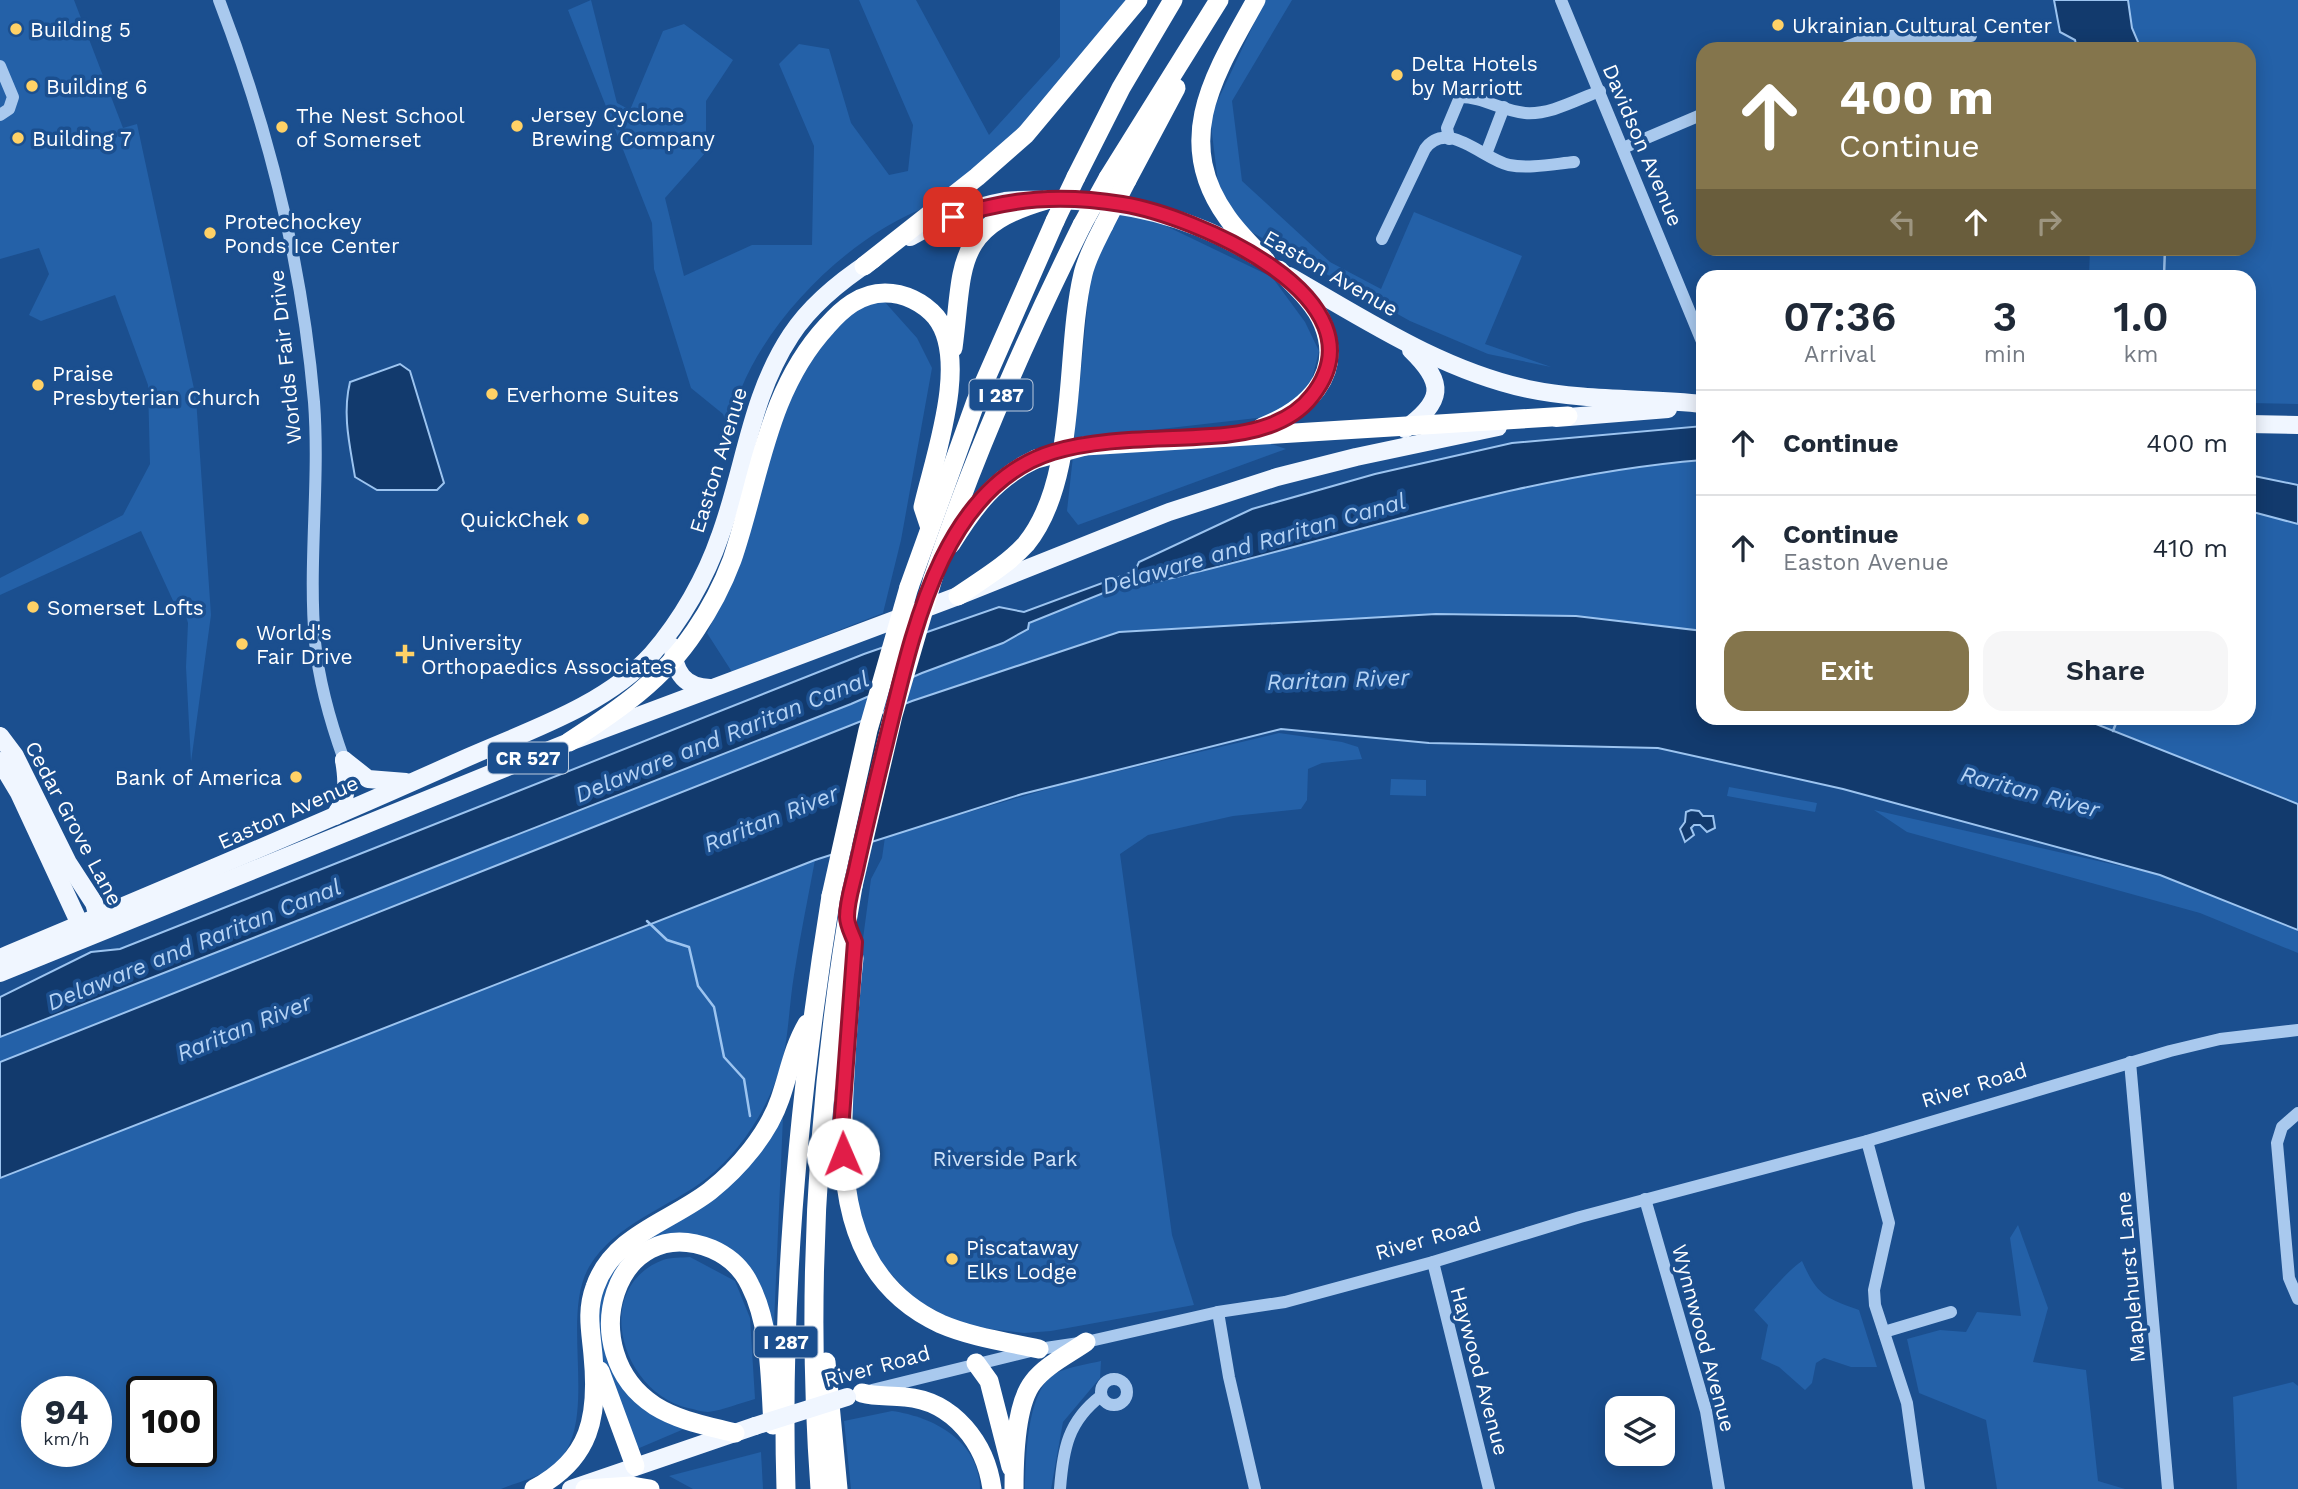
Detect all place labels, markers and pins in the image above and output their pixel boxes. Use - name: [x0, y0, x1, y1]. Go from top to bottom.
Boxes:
- place label: Ukrainian Cultural Center: [1792, 13, 2052, 38]
- place label: Building 5: [30, 17, 131, 42]
- marker: Ukrainian Cultural Center: [1770, 17, 1786, 33]
- marker: Building 5: [8, 21, 24, 37]
- place label: Delta Hotels by Marriott: [1411, 51, 1538, 100]
- marker: Delta Hotels by Marriott: [1389, 67, 1405, 83]
- place label: Building 6: [46, 74, 148, 99]
- marker: Building 6: [24, 78, 40, 94]
- place label: Jersey Cyclone Brewing Company: [531, 102, 715, 151]
- place label: The Nest School of Somerset: [296, 103, 465, 152]
- marker: Jersey Cyclone Brewing Company: [509, 118, 525, 134]
- marker: The Nest School of Somerset: [274, 119, 290, 135]
- place label: Building 7: [32, 126, 132, 151]
- marker: Building 7: [10, 130, 26, 146]
- pin: [923, 187, 983, 247]
- place label: Protechockey Ponds Ice Center: [224, 209, 400, 258]
- marker: Protechockey Ponds Ice Center: [202, 225, 218, 241]
- place label: Praise Presbyterian Church: [52, 361, 260, 410]
- marker: Praise Presbyterian Church: [30, 377, 46, 393]
- place label: Everhome Suites: [506, 382, 679, 407]
- marker: Everhome Suites: [484, 386, 500, 402]
- place label: QuickChek: [460, 507, 569, 532]
- marker: QuickChek: [575, 511, 591, 527]
- place label: Somerset Lofts: [47, 595, 204, 620]
- marker: Somerset Lofts: [25, 599, 41, 615]
- place label: World's Fair Drive: [256, 620, 353, 669]
- place label: University Orthopaedics Associates: [421, 630, 673, 679]
- marker: World's Fair Drive: [234, 636, 250, 652]
- marker: University Orthopaedics Associates: [395, 644, 415, 664]
- place label: Bank of America: [115, 765, 282, 790]
- marker: Bank of America: [288, 769, 304, 785]
- place label: Piscataway Elks Lodge: [966, 1235, 1079, 1284]
- marker: Piscataway Elks Lodge: [944, 1251, 960, 1267]

